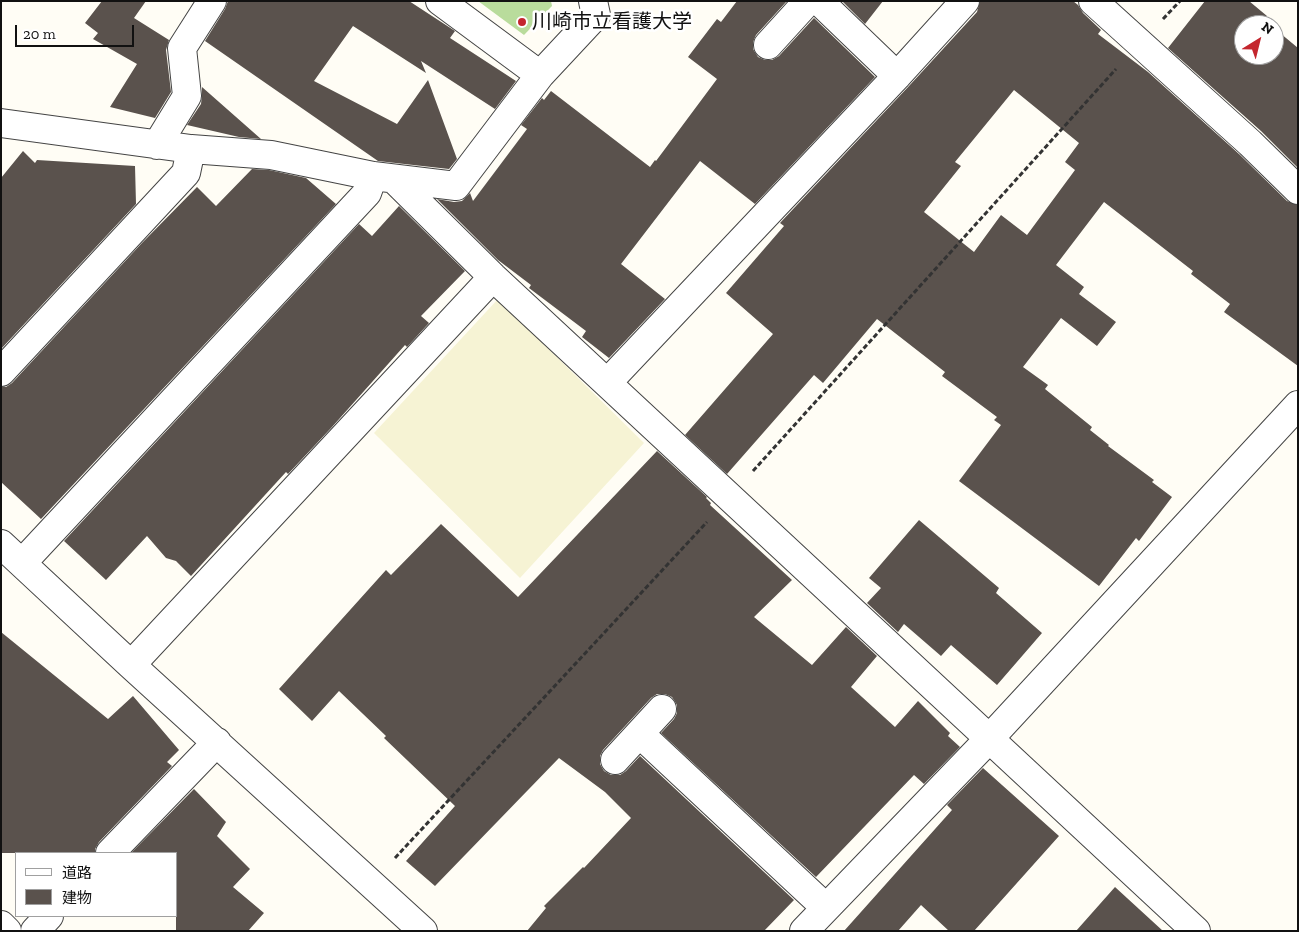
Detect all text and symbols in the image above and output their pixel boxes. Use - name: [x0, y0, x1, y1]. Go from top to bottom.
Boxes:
- place label: 川崎市立看護大学: [532, 10, 692, 34]
- scale bar: [18, 15, 136, 47]
- north arrow: [1234, 15, 1284, 65]
- marker: 川崎市立看護大学: [516, 16, 528, 28]
- text: N: [1258, 18, 1277, 38]
- text: 20 m: [23, 25, 56, 43]
- legend: [15, 852, 178, 917]
- text: 道路: [62, 864, 92, 882]
- text: 建物: [62, 889, 92, 907]

